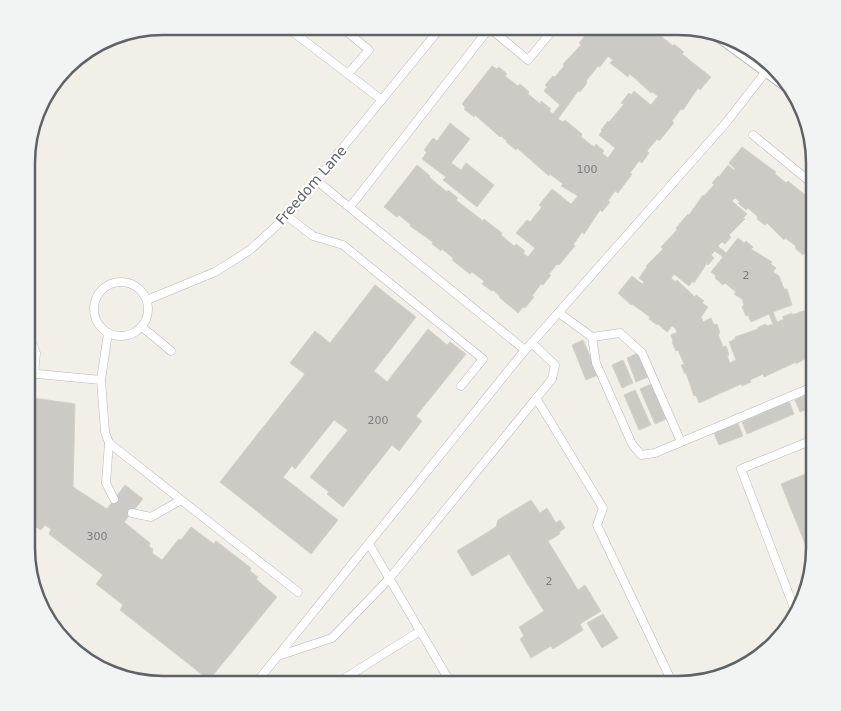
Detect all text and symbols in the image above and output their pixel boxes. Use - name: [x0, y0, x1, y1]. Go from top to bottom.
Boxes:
- street label: Freedom Lane: [272, 142, 350, 228]
- house number: 100: [577, 163, 598, 176]
- house number: 2: [743, 269, 750, 282]
- house number: 200: [368, 414, 389, 427]
- house number: 300: [87, 530, 108, 543]
- house number: 2: [546, 575, 553, 588]

